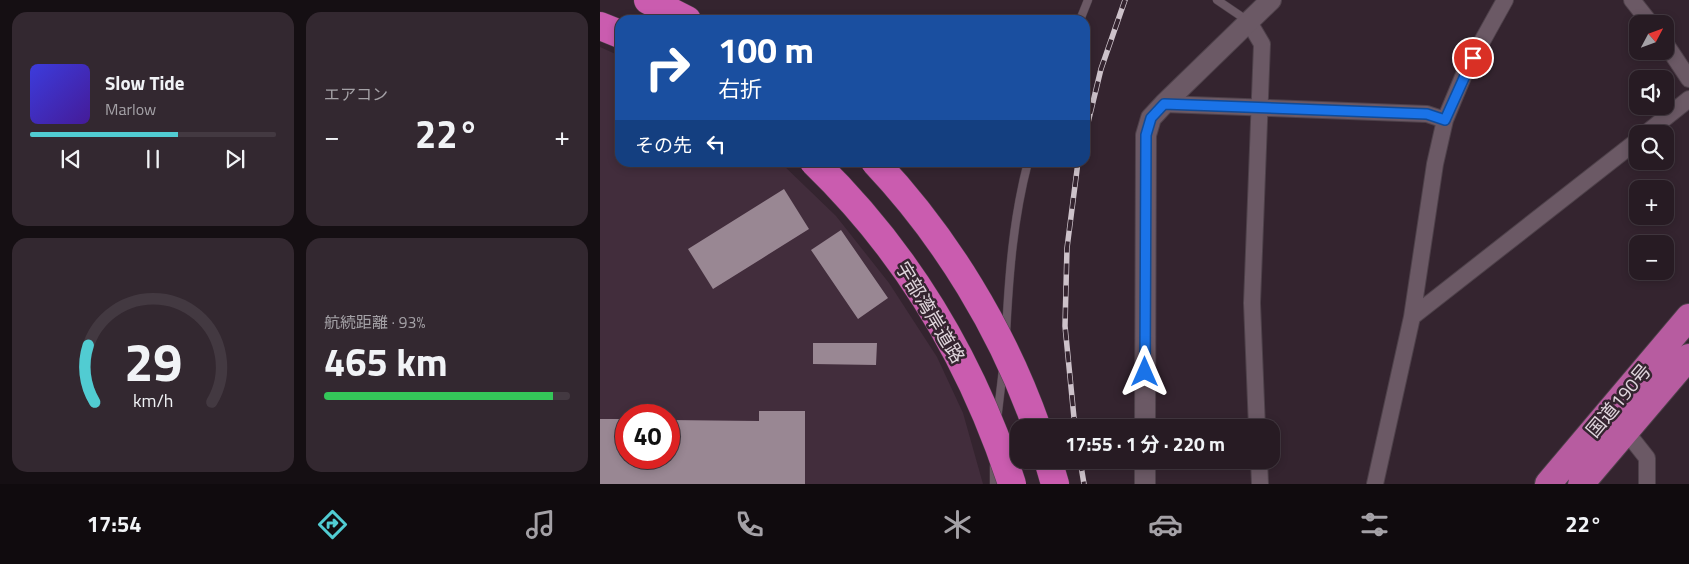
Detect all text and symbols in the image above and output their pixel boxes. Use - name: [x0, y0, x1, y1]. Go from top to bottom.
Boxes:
- north arrow: [1629, 15, 1674, 60]
- map controls: [1629, 15, 1674, 280]
- text: 100 m: [718, 23, 814, 77]
- icon: right: [635, 35, 700, 100]
- pin: [1452, 37, 1494, 79]
- icon: arrive: [1459, 44, 1487, 72]
- text: Slow Tide: [105, 68, 184, 97]
- button: sound: [1629, 70, 1674, 115]
- text: 右折: [718, 72, 762, 106]
- text: エアコン: [324, 82, 388, 106]
- text: Marlow: [105, 97, 156, 121]
- text: 22°: [415, 105, 479, 163]
- text: −: [324, 114, 340, 157]
- text: +: [554, 114, 570, 157]
- button: search: [1629, 125, 1674, 170]
- text: その先: [635, 130, 692, 159]
- icon: left: [702, 130, 730, 158]
- icon: previous: [57, 145, 85, 173]
- icon: pause: [139, 145, 167, 173]
- icon: next: [221, 145, 249, 173]
- button: +: [1629, 180, 1674, 225]
- button: −: [1629, 235, 1674, 280]
- street label: 宇部湾岸道路: [889, 256, 973, 368]
- text: 航続距離 · 93%: [324, 310, 425, 334]
- text: 29: [124, 322, 182, 401]
- text: 465 km: [324, 333, 448, 391]
- position arrow: [1118, 345, 1170, 397]
- street label: 国道190号: [1578, 357, 1658, 443]
- text: km/h: [133, 387, 173, 414]
- speed limit sign: 40: [615, 404, 680, 469]
- text: 17:55 · 1 分 · 220 m: [1065, 429, 1225, 458]
- text: 17:54: [87, 507, 142, 541]
- icon: directions: [315, 507, 350, 542]
- icon: music: [523, 507, 558, 542]
- icon: phone: [732, 507, 767, 542]
- icon: climate: [940, 507, 975, 542]
- icon: car: [1148, 507, 1183, 542]
- icon: filters: [1357, 507, 1392, 542]
- text: 22°: [1565, 507, 1602, 541]

